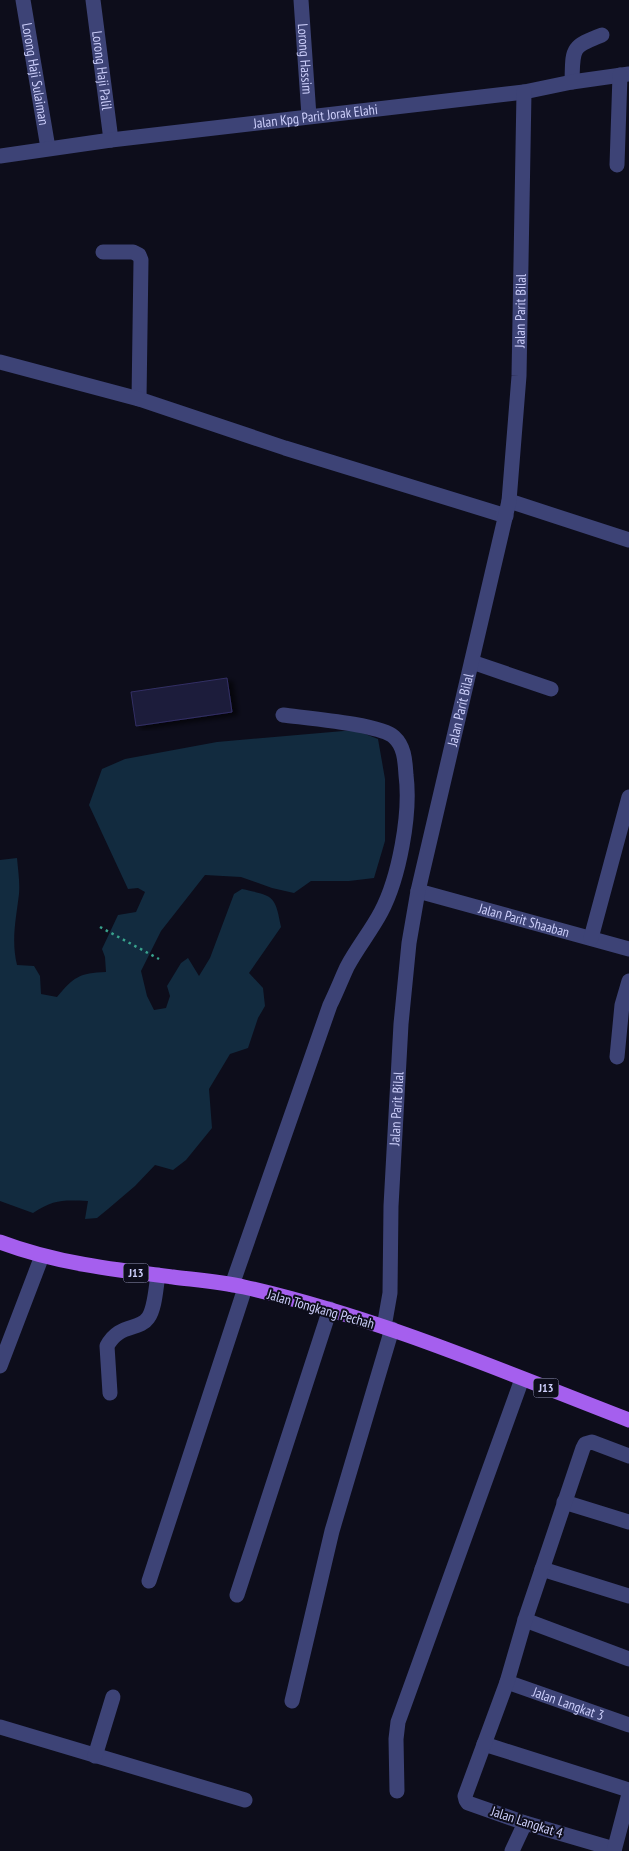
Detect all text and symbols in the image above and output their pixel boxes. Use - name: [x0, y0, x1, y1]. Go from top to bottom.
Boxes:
- street label: Lorong Haji Sulaiman: [18, 21, 53, 126]
- street label: Lorong Hassim: [294, 23, 316, 95]
- street label: Lorong Haji Palil: [88, 30, 116, 112]
- street label: Jalan Kpg Parit Jorak Elahi: [251, 100, 379, 133]
- street label: Jalan Parit Bilal: [510, 273, 530, 349]
- street label: Jalan Parit Bilal: [443, 671, 478, 749]
- street label: Jalan Parit Shaaban: [476, 899, 572, 941]
- street label: Jalan Parit Bilal: [385, 1070, 407, 1147]
- road number: J13: [124, 1264, 148, 1282]
- street label: Jalan Tongkang Pechah: [265, 1285, 377, 1333]
- road number: J13: [534, 1379, 558, 1398]
- street label: Jalan Langkat 3: [529, 1682, 606, 1724]
- street label: Jalan Langkat 4: [488, 1802, 566, 1842]

